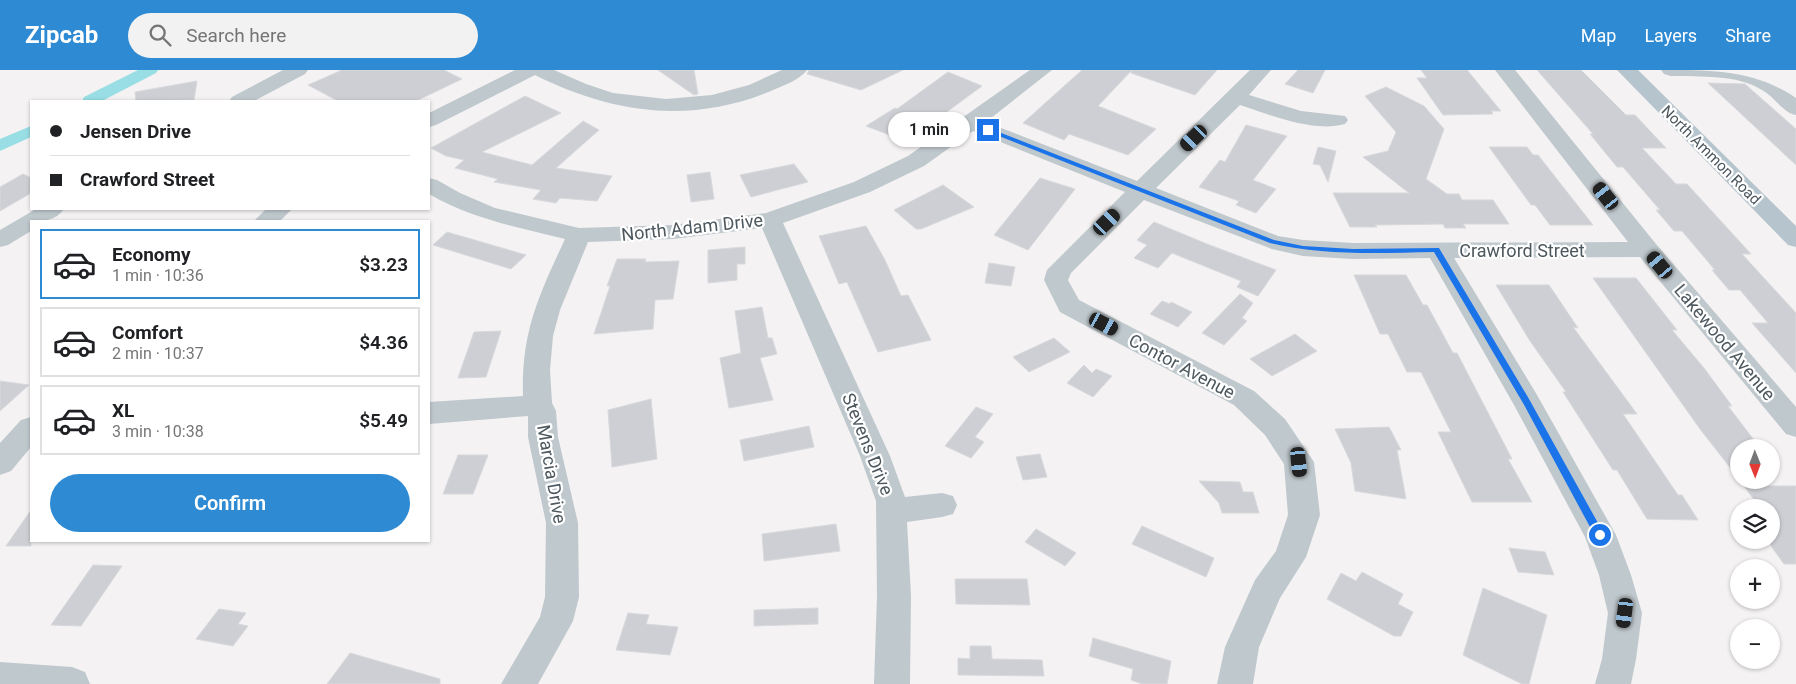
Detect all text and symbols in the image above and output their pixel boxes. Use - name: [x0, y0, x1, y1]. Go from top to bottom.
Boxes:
- search box: [128, 13, 478, 58]
- text: Zipcab: [25, 21, 98, 49]
- icon: search: [146, 21, 174, 49]
- text: Search here: [186, 24, 286, 47]
- text: Map: [1581, 25, 1616, 46]
- text: Layers: [1644, 25, 1697, 46]
- text: Share: [1725, 25, 1771, 46]
- street label: North Ammon Road: [1658, 102, 1764, 208]
- callout: 1 min: [888, 112, 970, 148]
- route end: [977, 119, 999, 141]
- text: Jensen Drive: [80, 120, 191, 143]
- text: 1 min: [909, 120, 949, 139]
- car: [1178, 122, 1210, 154]
- text: Crawford Street: [80, 168, 215, 191]
- car: [1590, 180, 1621, 212]
- car: [1091, 206, 1123, 238]
- street label: North Adam Drive: [620, 209, 764, 245]
- street label: Crawford Street: [1459, 240, 1585, 261]
- icon: car: [52, 242, 97, 287]
- text: Economy: [112, 243, 191, 266]
- car: [1644, 249, 1675, 281]
- text: $3.23: [359, 253, 408, 276]
- text: 1 min · 10:36: [112, 266, 204, 285]
- street label: Lakewood Avenue: [1670, 280, 1780, 404]
- car: [1087, 310, 1120, 338]
- icon: car: [52, 320, 97, 365]
- text: Comfort: [112, 321, 183, 344]
- street label: Contor Avenue: [1125, 329, 1239, 403]
- text: $4.36: [359, 331, 408, 354]
- text: 2 min · 10:37: [112, 344, 204, 363]
- street label: Stevens Drive: [838, 390, 898, 498]
- icon: car: [52, 398, 97, 443]
- text: XL: [112, 399, 134, 422]
- text: $5.49: [359, 409, 408, 432]
- text: 3 min · 10:38: [112, 422, 204, 441]
- street label: Marcia Drive: [533, 423, 571, 525]
- north arrow: [1730, 439, 1780, 489]
- map controls: [1730, 439, 1780, 669]
- car: [1289, 446, 1308, 478]
- button: Confirm: [50, 474, 410, 532]
- button: layers: [1730, 499, 1780, 549]
- route start: [1589, 524, 1611, 546]
- button: +: [1730, 559, 1780, 609]
- car: [1615, 597, 1634, 629]
- button: −: [1730, 619, 1780, 669]

